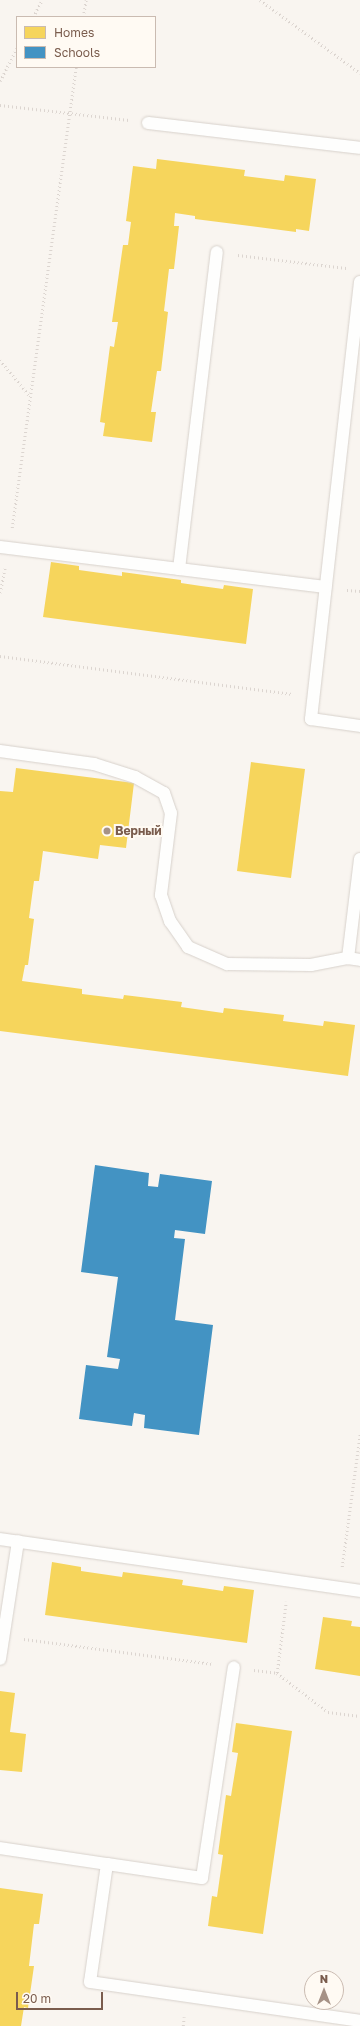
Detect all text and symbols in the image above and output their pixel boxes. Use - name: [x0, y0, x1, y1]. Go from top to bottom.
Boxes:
- legend: [16, 16, 156, 68]
- text: Homes: [54, 25, 94, 40]
- text: Schools: [54, 45, 100, 60]
- place label: Верный: [115, 824, 162, 838]
- marker: Верный: [102, 826, 112, 836]
- north arrow: [304, 1970, 344, 2010]
- text: N: [320, 1972, 328, 1985]
- scale bar: [18, 1984, 105, 2010]
- text: 20 m: [23, 1991, 51, 2006]

